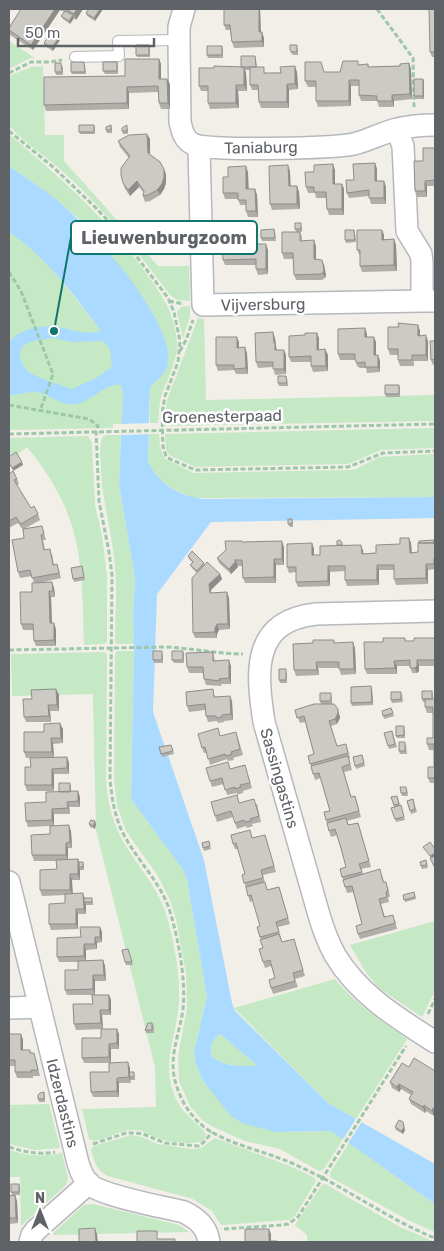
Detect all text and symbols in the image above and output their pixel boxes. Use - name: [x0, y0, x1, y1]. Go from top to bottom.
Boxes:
- scale bar: [18, 15, 154, 47]
- text: 50 m: [25, 24, 60, 42]
- street label: Taniaburg: [224, 137, 298, 158]
- callout: Lieuwenburgzoom: [71, 221, 257, 254]
- text: Lieuwenburgzoom: [81, 227, 247, 249]
- street label: Vijversburg: [220, 294, 306, 315]
- street label: Groenesterpaad: [162, 406, 282, 427]
- street label: Sassingastins: [256, 726, 303, 830]
- street label: Idzerdastins: [42, 1057, 83, 1150]
- north arrow: [15, 1186, 65, 1236]
- text: N: [35, 1190, 45, 1207]

